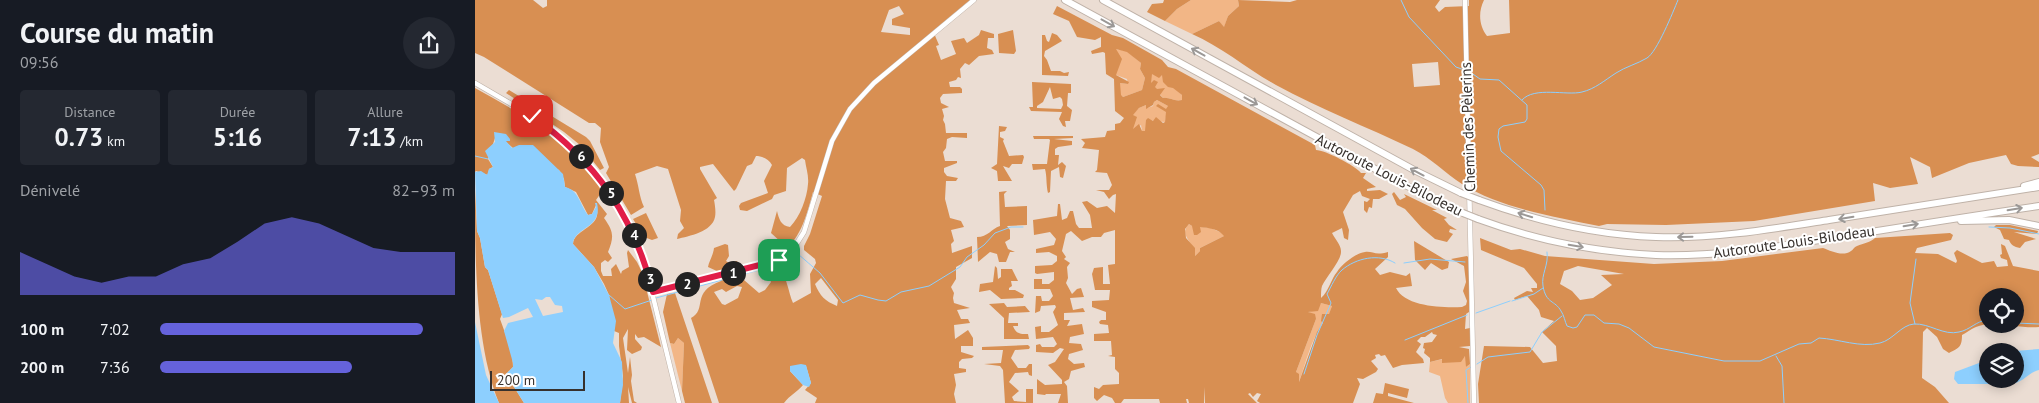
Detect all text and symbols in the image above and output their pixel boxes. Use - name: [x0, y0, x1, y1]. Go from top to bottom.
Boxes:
- text: Course du matin: [20, 14, 214, 51]
- button: share: [403, 17, 455, 69]
- one-way arrow: [1100, 19, 1115, 29]
- one-way arrow: [1190, 47, 1205, 57]
- text: 09:56: [20, 52, 58, 72]
- street label: Chemin des Pèlerins: [1456, 62, 1479, 192]
- pin: [511, 95, 553, 137]
- one-way arrow: [1243, 96, 1258, 106]
- icon: check: [518, 102, 546, 130]
- text: Distance: [64, 103, 115, 121]
- text: Durée: [220, 103, 255, 121]
- text: Allure: [367, 103, 403, 121]
- text: 0.73: [55, 121, 103, 153]
- text: 5:16: [213, 121, 262, 153]
- text: 7:13: [347, 121, 396, 153]
- street label: Autoroute Louis-Bilodeau: [1312, 129, 1466, 220]
- text: km: [103, 132, 125, 150]
- text: /km: [396, 132, 423, 150]
- pin: 6: [569, 144, 593, 168]
- text: 6: [578, 147, 585, 165]
- one-way arrow: [1411, 166, 1425, 176]
- text: Dénivelé: [20, 180, 80, 200]
- text: 82–93 m: [392, 180, 455, 200]
- pin: 5: [599, 180, 623, 206]
- text: 5: [608, 184, 615, 202]
- one-way arrow: [2007, 204, 2023, 214]
- one-way arrow: [1517, 210, 1533, 220]
- one-way arrow: [1838, 213, 1854, 223]
- one-way arrow: [1903, 220, 1919, 230]
- street label: Autoroute Louis-Bilodeau: [1712, 221, 1876, 262]
- pin: 4: [621, 222, 647, 248]
- text: 4: [631, 226, 638, 244]
- one-way arrow: [1677, 232, 1694, 242]
- pin: [758, 239, 800, 281]
- one-way arrow: [1567, 241, 1583, 251]
- icon: arrive: [765, 246, 793, 274]
- pin: 1: [721, 260, 745, 286]
- text: 1: [730, 264, 737, 282]
- pin: 3: [637, 266, 663, 292]
- text: 3: [647, 270, 654, 288]
- pin: 2: [675, 272, 699, 296]
- text: 2: [684, 275, 691, 293]
- map controls: [1979, 288, 2024, 388]
- button: locate: [1979, 288, 2024, 333]
- text: 100 m: [20, 319, 64, 339]
- text: 7:02: [100, 319, 130, 339]
- button: layers: [1979, 343, 2024, 388]
- text: 200 m: [20, 357, 64, 377]
- text: 7:36: [100, 357, 130, 377]
- scale bar: [490, 368, 585, 391]
- text: 200 m: [497, 371, 535, 389]

